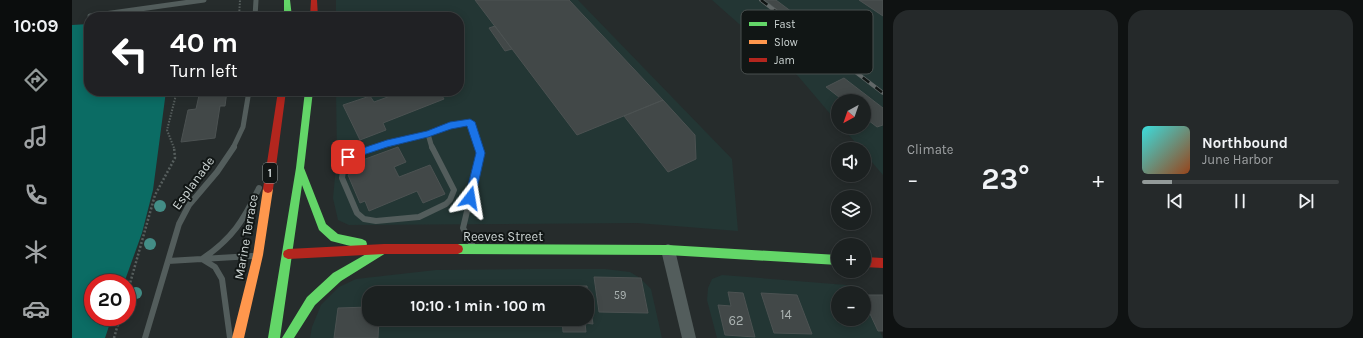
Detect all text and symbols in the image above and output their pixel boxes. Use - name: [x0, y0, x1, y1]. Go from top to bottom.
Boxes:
- legend: [741, 10, 873, 74]
- text: 10:09: [13, 15, 59, 37]
- text: Fast: [774, 18, 795, 31]
- text: 40 m: [170, 26, 238, 59]
- icon: left: [104, 28, 156, 80]
- text: Slow: [774, 36, 798, 49]
- text: Jam: [774, 54, 795, 67]
- text: Turn left: [170, 60, 238, 82]
- icon: directions: [22, 66, 50, 94]
- north arrow: [831, 94, 871, 134]
- map controls: [831, 94, 871, 326]
- icon: music: [22, 123, 50, 151]
- text: Northbound: [1202, 134, 1288, 152]
- pin: [331, 140, 365, 174]
- button: sound: [831, 142, 871, 182]
- text: Climate: [907, 142, 953, 157]
- icon: arrive: [337, 146, 359, 168]
- text: June Harbor: [1202, 152, 1273, 167]
- street label: Esplanade: [169, 153, 217, 212]
- text: 23°: [981, 161, 1030, 197]
- road number: 1: [263, 163, 277, 183]
- text: −: [907, 167, 919, 193]
- text: +: [1092, 167, 1104, 193]
- position arrow: [449, 177, 491, 219]
- icon: phone: [22, 181, 50, 209]
- button: layers: [831, 190, 871, 230]
- icon: previous: [1164, 190, 1186, 212]
- icon: pause: [1229, 190, 1251, 212]
- icon: next: [1295, 190, 1317, 212]
- street label: Marine Terrace: [231, 193, 261, 281]
- street label: Reeves Street: [463, 229, 543, 244]
- icon: climate: [22, 238, 50, 266]
- button: +: [831, 238, 871, 278]
- speed limit sign: 20: [84, 274, 136, 326]
- button: −: [831, 286, 871, 326]
- house number: 59: [614, 289, 626, 302]
- icon: car: [22, 295, 50, 323]
- text: 10:10 · 1 min · 100 m: [410, 297, 546, 315]
- house number: 14: [780, 307, 792, 322]
- house number: 62: [729, 313, 743, 328]

